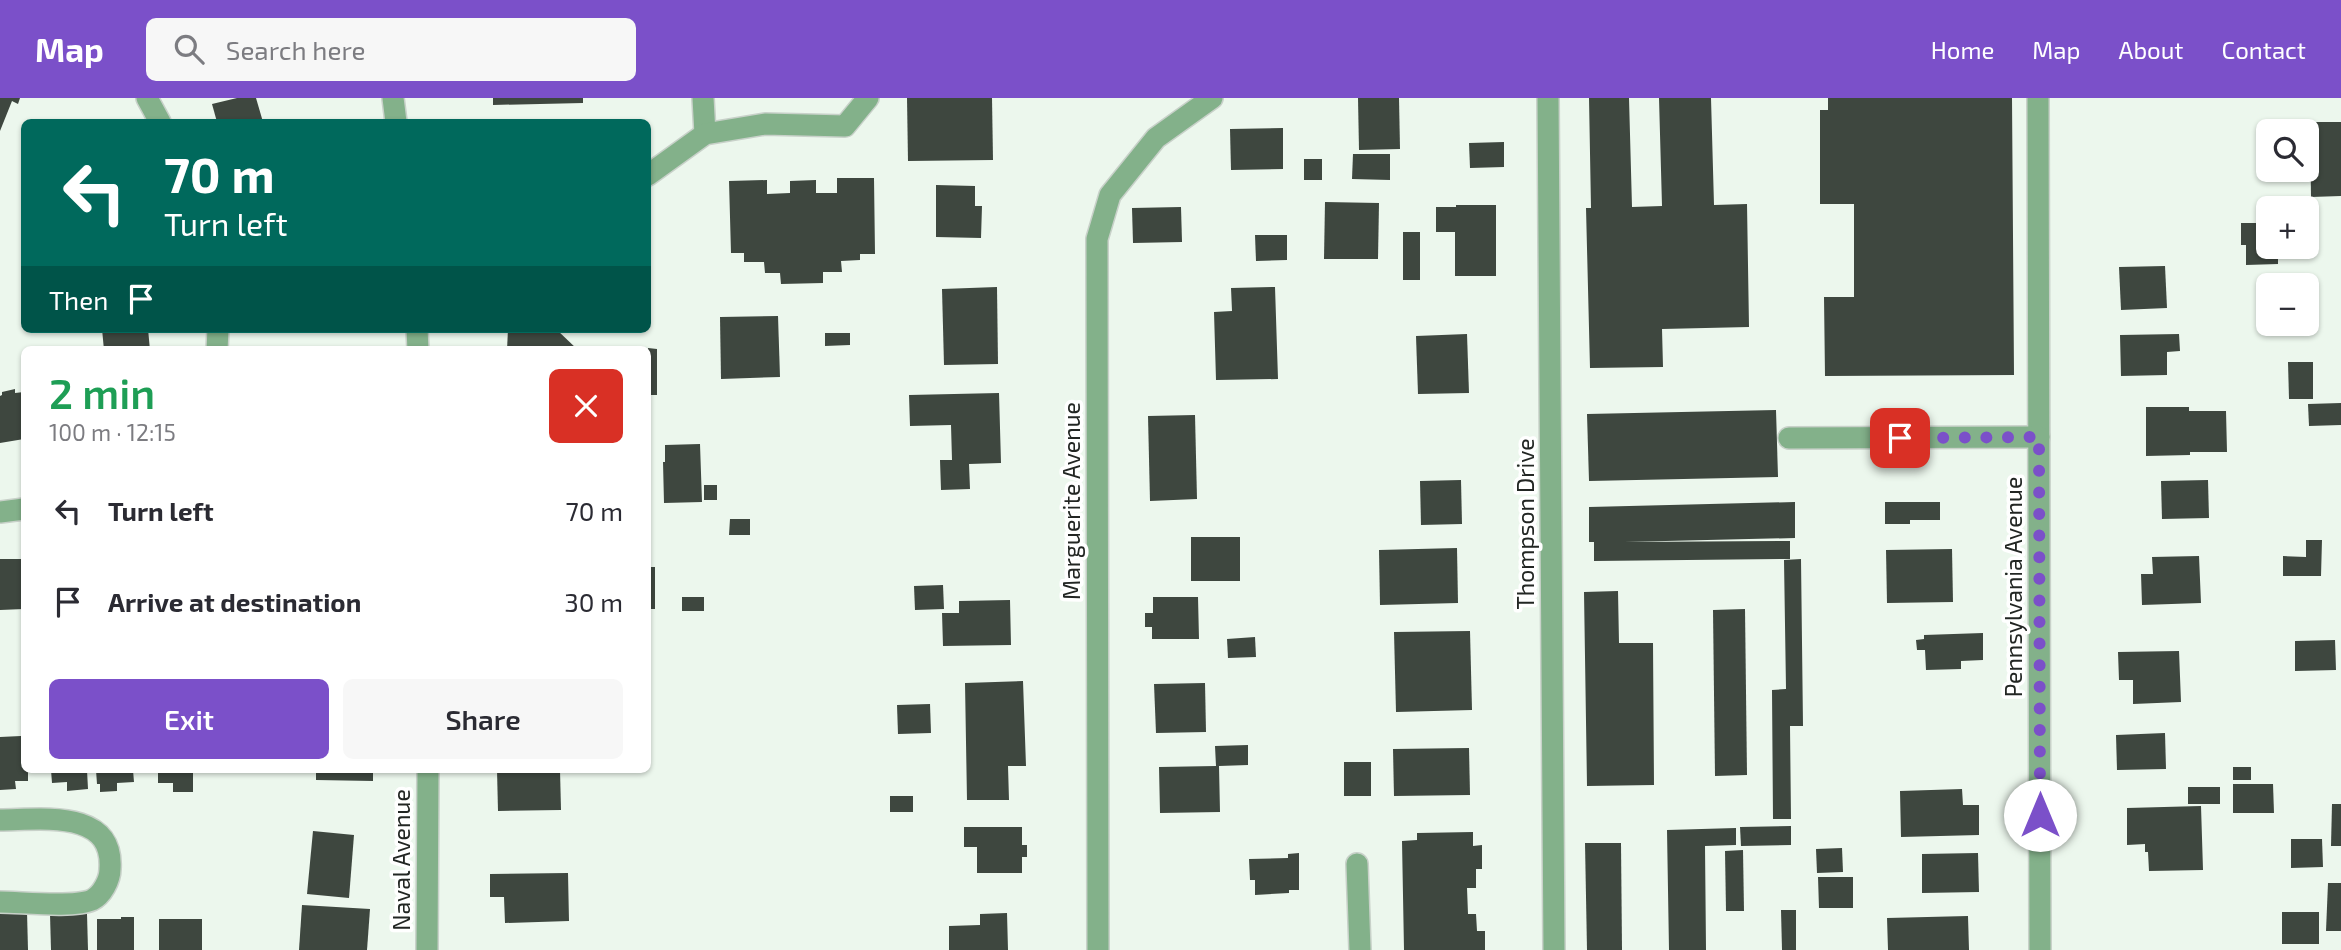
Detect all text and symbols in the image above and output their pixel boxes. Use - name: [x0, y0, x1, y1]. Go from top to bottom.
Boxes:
- search box: [146, 18, 636, 81]
- text: Map: [35, 29, 104, 69]
- icon: search: [170, 30, 208, 68]
- text: Search here: [226, 34, 365, 65]
- text: Home: [1931, 35, 1994, 64]
- text: Map: [2032, 35, 2080, 64]
- text: About: [2118, 35, 2184, 64]
- text: Contact: [2222, 35, 2306, 64]
- map controls: [2256, 119, 2319, 336]
- button: search: [2256, 119, 2319, 182]
- text: 70 m: [164, 144, 275, 203]
- icon: left: [49, 147, 140, 238]
- button: +: [2256, 196, 2319, 259]
- text: Turn left: [164, 204, 288, 242]
- button: −: [2256, 273, 2319, 336]
- icon: arrive: [122, 280, 160, 318]
- text: Then: [49, 284, 108, 315]
- text: 2 min: [49, 367, 155, 417]
- button: close: [549, 369, 623, 443]
- street label: Marguerite Avenue: [1057, 402, 1085, 600]
- pin: [1870, 408, 1930, 468]
- text: 100 m · 12:15: [49, 418, 176, 446]
- icon: arrive: [1881, 419, 1919, 457]
- street label: Thompson Drive: [1511, 438, 1539, 610]
- street label: Pennsylvania Avenue: [1999, 477, 2027, 697]
- icon: left: [49, 492, 87, 530]
- text: Turn left: [108, 495, 214, 526]
- text: 70 m: [565, 495, 623, 526]
- icon: arrive: [49, 583, 87, 621]
- text: Arrive at destination: [108, 586, 361, 617]
- text: 30 m: [564, 586, 623, 617]
- button: Exit: [49, 679, 329, 759]
- button: Share: [343, 679, 623, 759]
- position arrow: [2003, 778, 2077, 852]
- street label: Naval Avenue: [387, 789, 415, 931]

